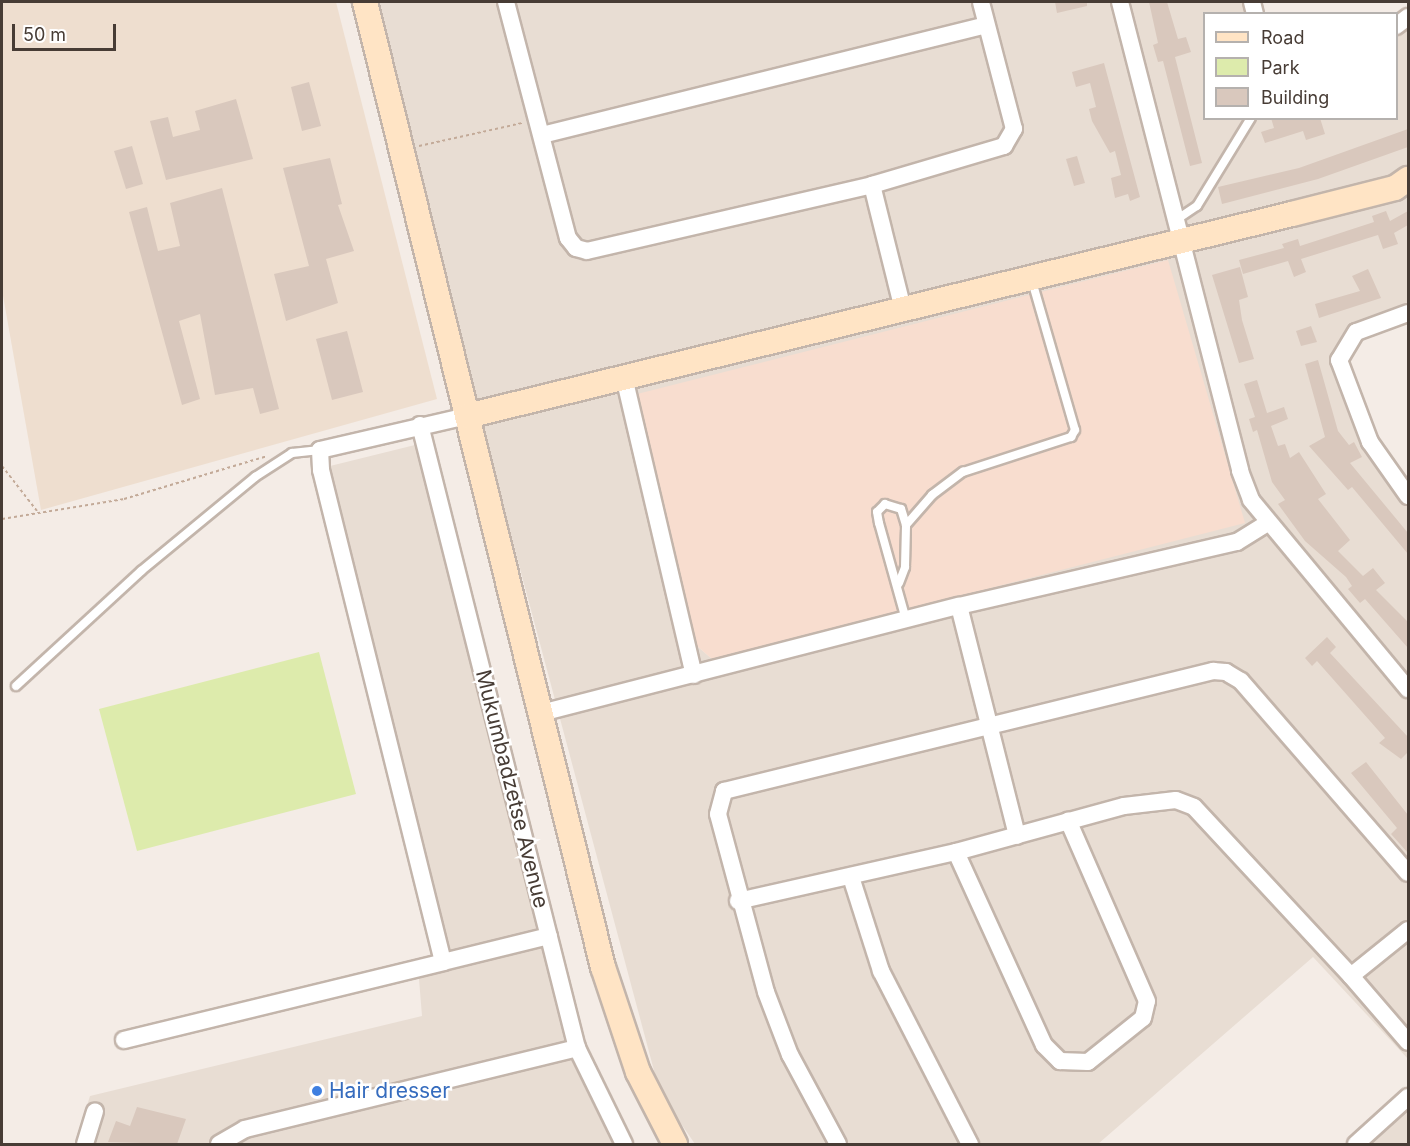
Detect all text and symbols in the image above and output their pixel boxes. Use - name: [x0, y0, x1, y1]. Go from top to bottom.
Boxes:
- scale bar: [15, 12, 118, 50]
- legend: [1203, 12, 1398, 120]
- text: 50 m: [23, 24, 66, 45]
- text: Road: [1261, 27, 1304, 48]
- text: Park: [1261, 57, 1300, 78]
- text: Building: [1261, 87, 1329, 108]
- street label: Mukumbadzetse Avenue: [470, 667, 554, 911]
- place label: Hair dresser: [329, 1078, 450, 1104]
- marker: Hair dresser: [310, 1084, 324, 1098]

